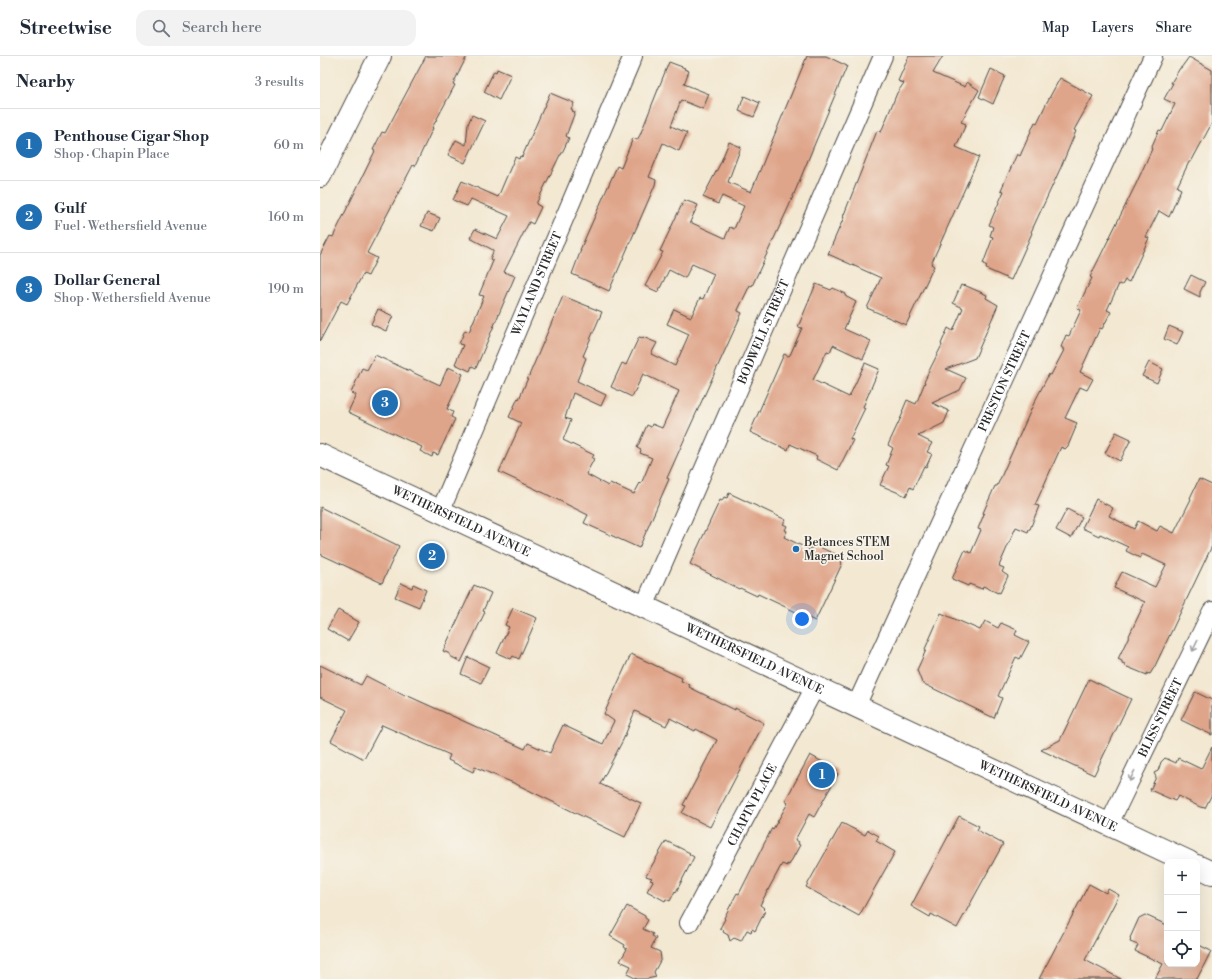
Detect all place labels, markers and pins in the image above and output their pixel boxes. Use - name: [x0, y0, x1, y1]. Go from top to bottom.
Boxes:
- pin: 3: [372, 388, 398, 418]
- place label: Betances STEM Magnet School: [803, 535, 891, 564]
- pin: 2: [419, 541, 445, 571]
- marker: Betances STEM Magnet School: [791, 544, 801, 554]
- pin: 1: [809, 760, 835, 790]

